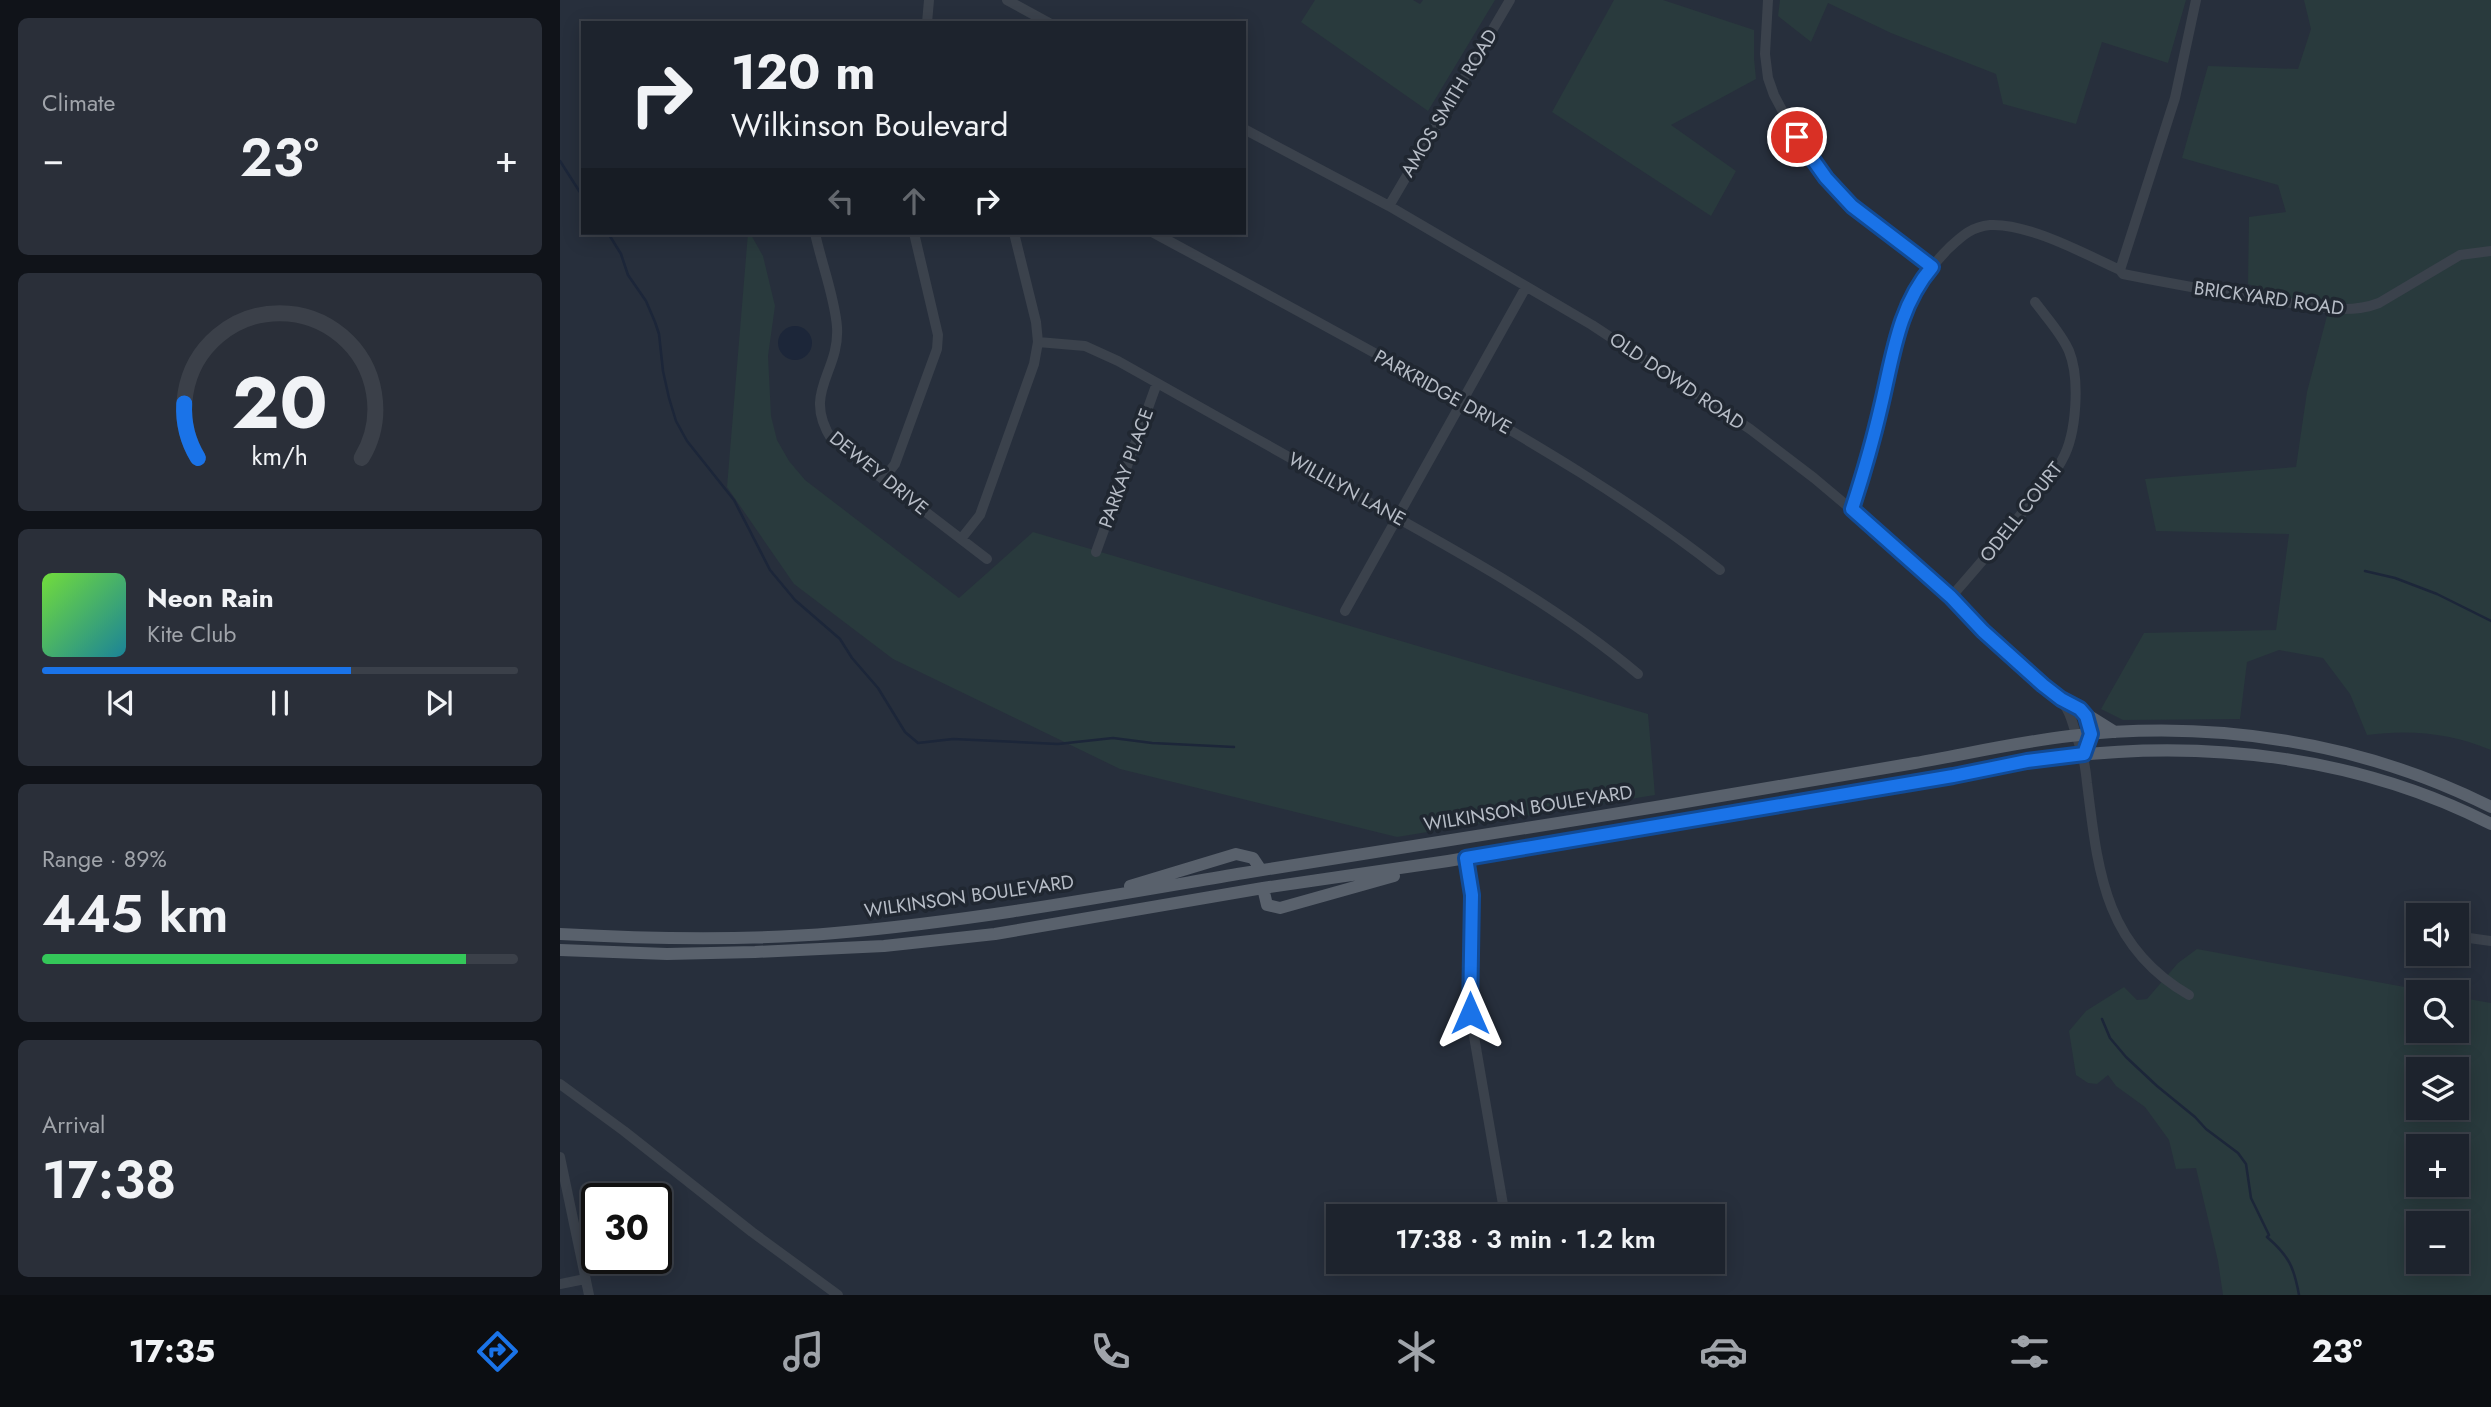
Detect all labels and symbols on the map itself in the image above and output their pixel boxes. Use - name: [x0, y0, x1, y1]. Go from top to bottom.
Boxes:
- street label: AMOS SMITH ROAD: [1394, 24, 1504, 182]
- pin: [1767, 107, 1827, 167]
- street label: BRICKYARD ROAD: [2192, 274, 2346, 322]
- street label: OLD DOWD ROAD: [1604, 326, 1750, 436]
- street label: PARKRIDGE DRIVE: [1369, 343, 1517, 441]
- street label: PARKAY PLACE: [1092, 404, 1160, 532]
- street label: DEWEY DRIVE: [824, 425, 934, 521]
- street label: WILLILYN LANE: [1283, 446, 1411, 532]
- street label: ODELL COURT: [1973, 456, 2069, 568]
- street label: WILKINSON BOULEVARD: [1422, 778, 1634, 838]
- street label: WILKINSON BOULEVARD: [863, 868, 1076, 924]
- position arrow: [1433, 976, 1507, 1050]
- speed limit sign: 30: [581, 1183, 672, 1274]

